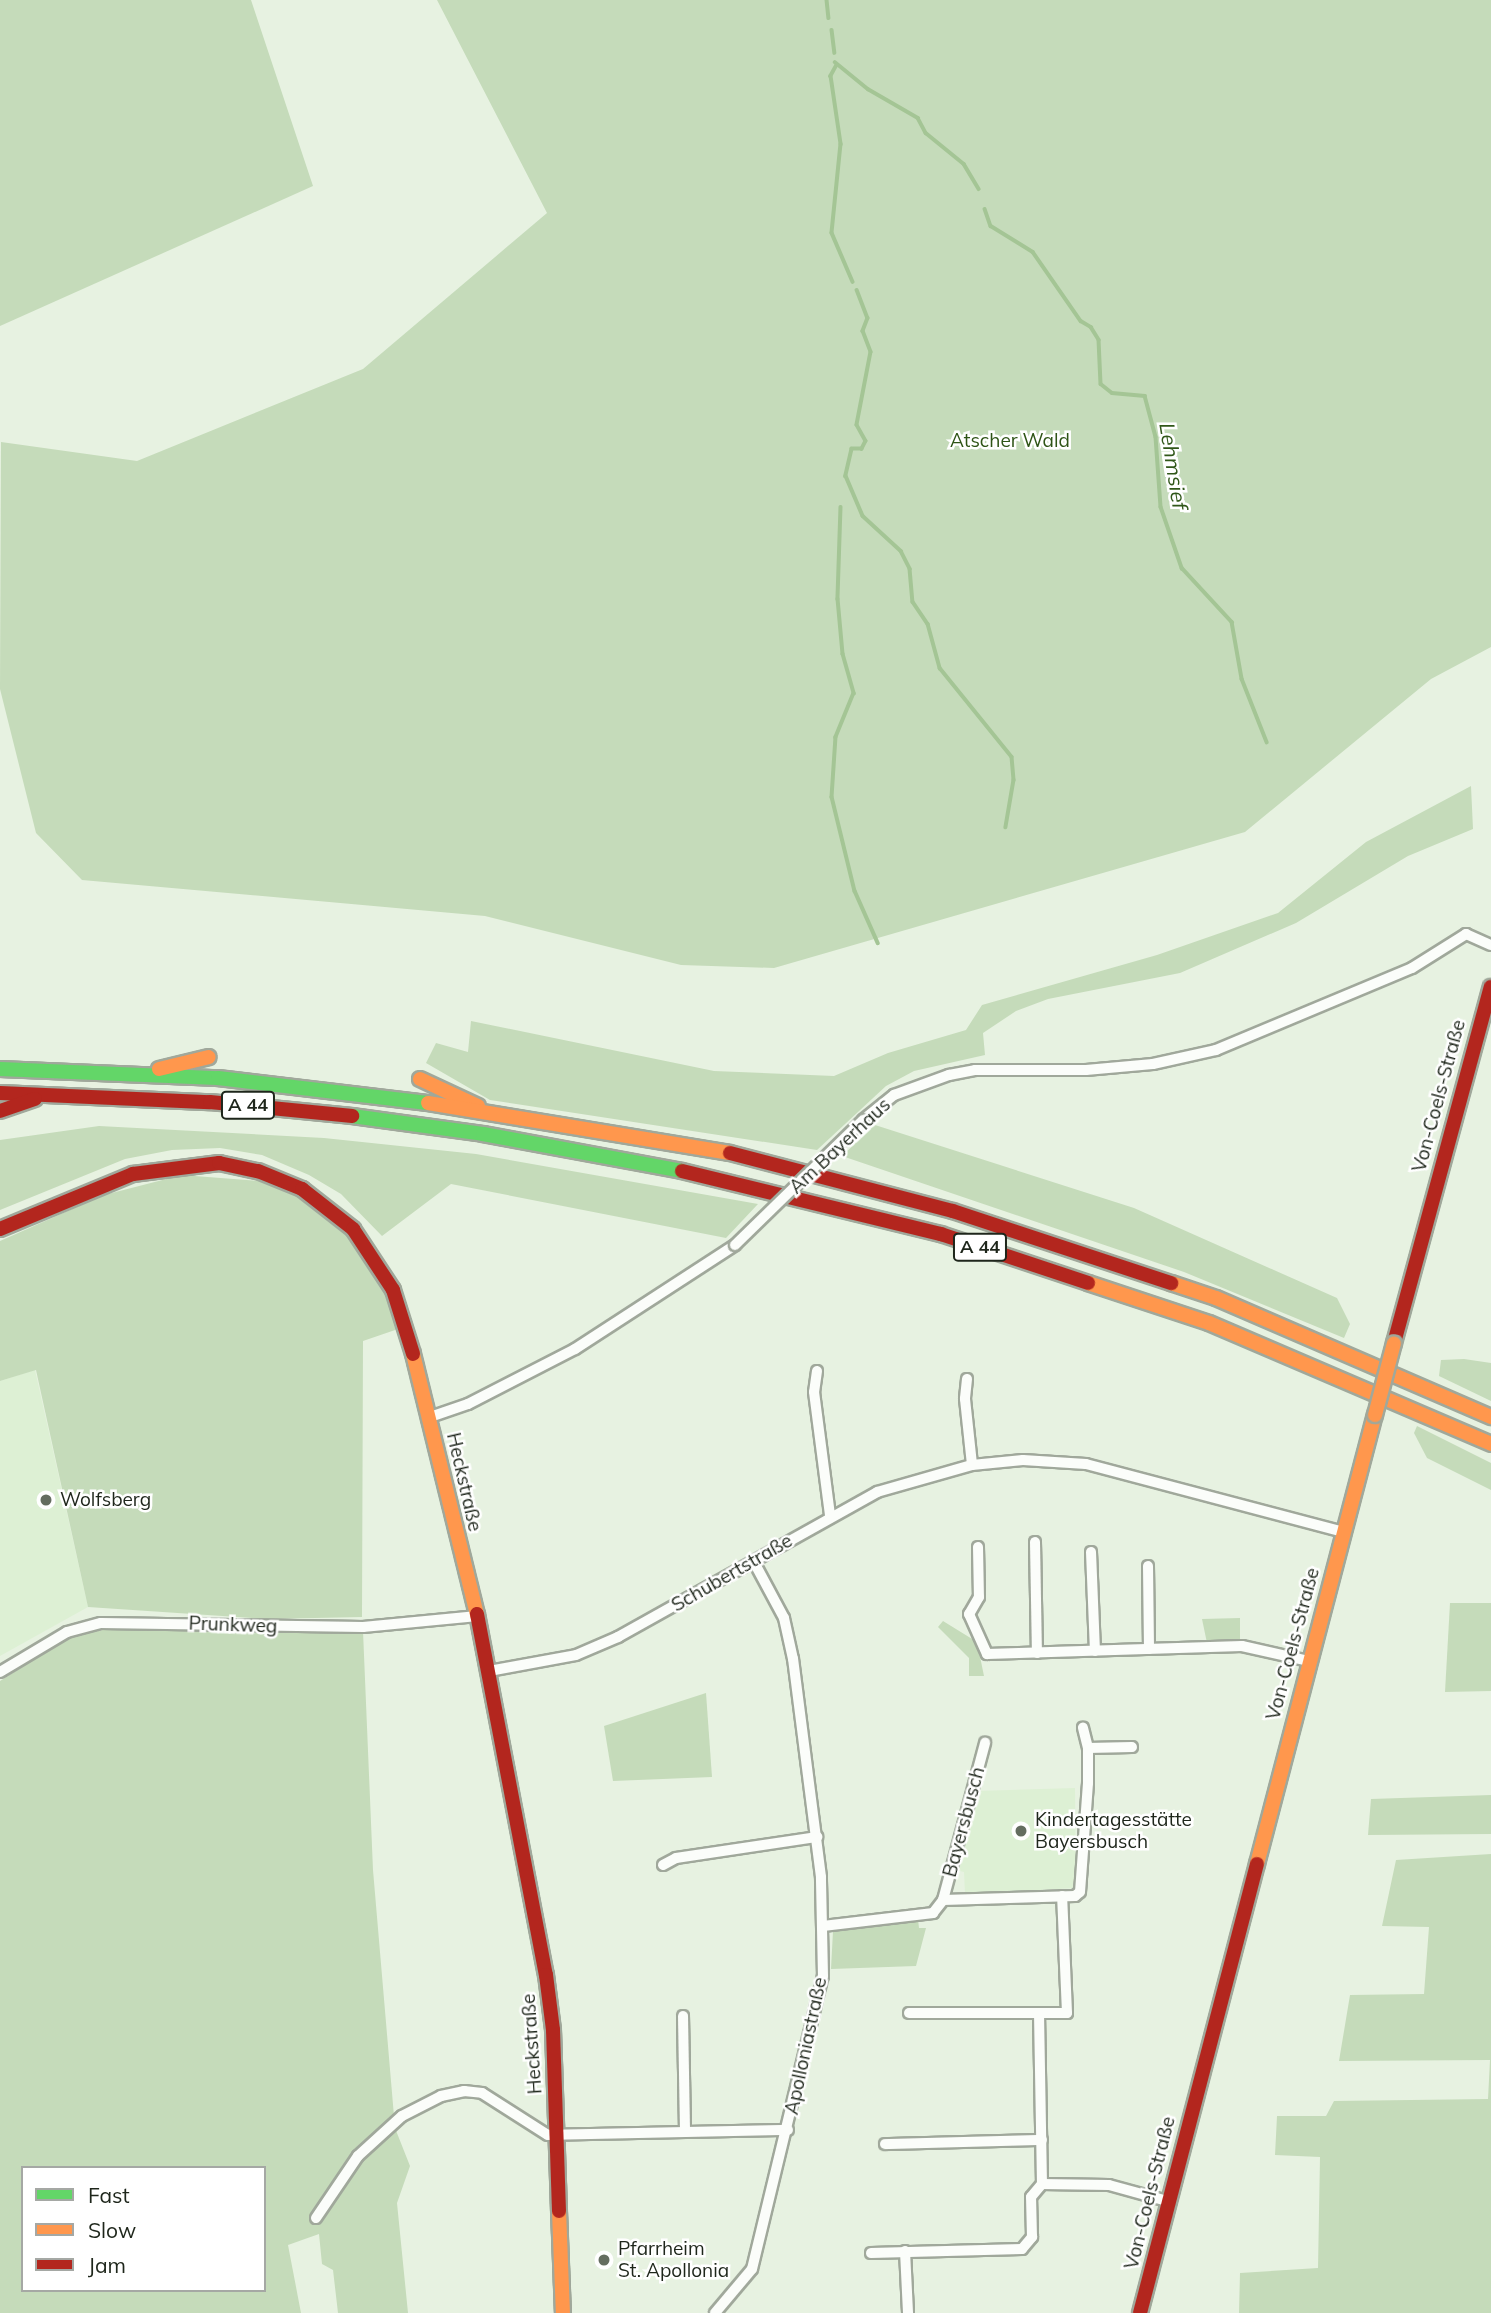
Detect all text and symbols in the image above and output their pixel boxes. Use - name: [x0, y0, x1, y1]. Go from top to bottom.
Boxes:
- water label: Lehmsief: [1155, 421, 1193, 511]
- park label: Atscher Wald: [950, 430, 1070, 452]
- street label: Von-Coels-Straße: [1408, 1017, 1470, 1175]
- road number: A 44: [220, 1090, 276, 1120]
- street label: Am Bayerhaus: [785, 1093, 895, 1199]
- road number: A 44: [952, 1232, 1008, 1262]
- street label: Heckstraße: [442, 1430, 486, 1534]
- place label: Wolfsberg: [60, 1489, 151, 1511]
- marker: Wolfsberg: [38, 1492, 54, 1508]
- street label: Schubertstraße: [668, 1529, 796, 1617]
- street label: Von-Coels-Straße: [1262, 1565, 1324, 1723]
- street label: Prunkweg: [188, 1612, 278, 1638]
- street label: Bayersbusch: [938, 1764, 990, 1880]
- place label: Kindertagesstätte Bayersbusch: [1035, 1809, 1192, 1853]
- marker: Kindertagesstätte Bayersbusch: [1013, 1823, 1029, 1839]
- street label: Apolloniastraße: [780, 1975, 832, 2117]
- street label: Heckstraße: [517, 1993, 547, 2095]
- street label: Von-Coels-Straße: [1120, 2114, 1180, 2272]
- legend: [21, 2166, 266, 2292]
- text: Fast: [88, 2182, 130, 2208]
- text: Slow: [88, 2217, 136, 2243]
- place label: Pfarrheim St. Apollonia: [618, 2238, 729, 2282]
- text: Jam: [88, 2252, 126, 2278]
- marker: Pfarrheim St. Apollonia: [596, 2252, 612, 2268]

